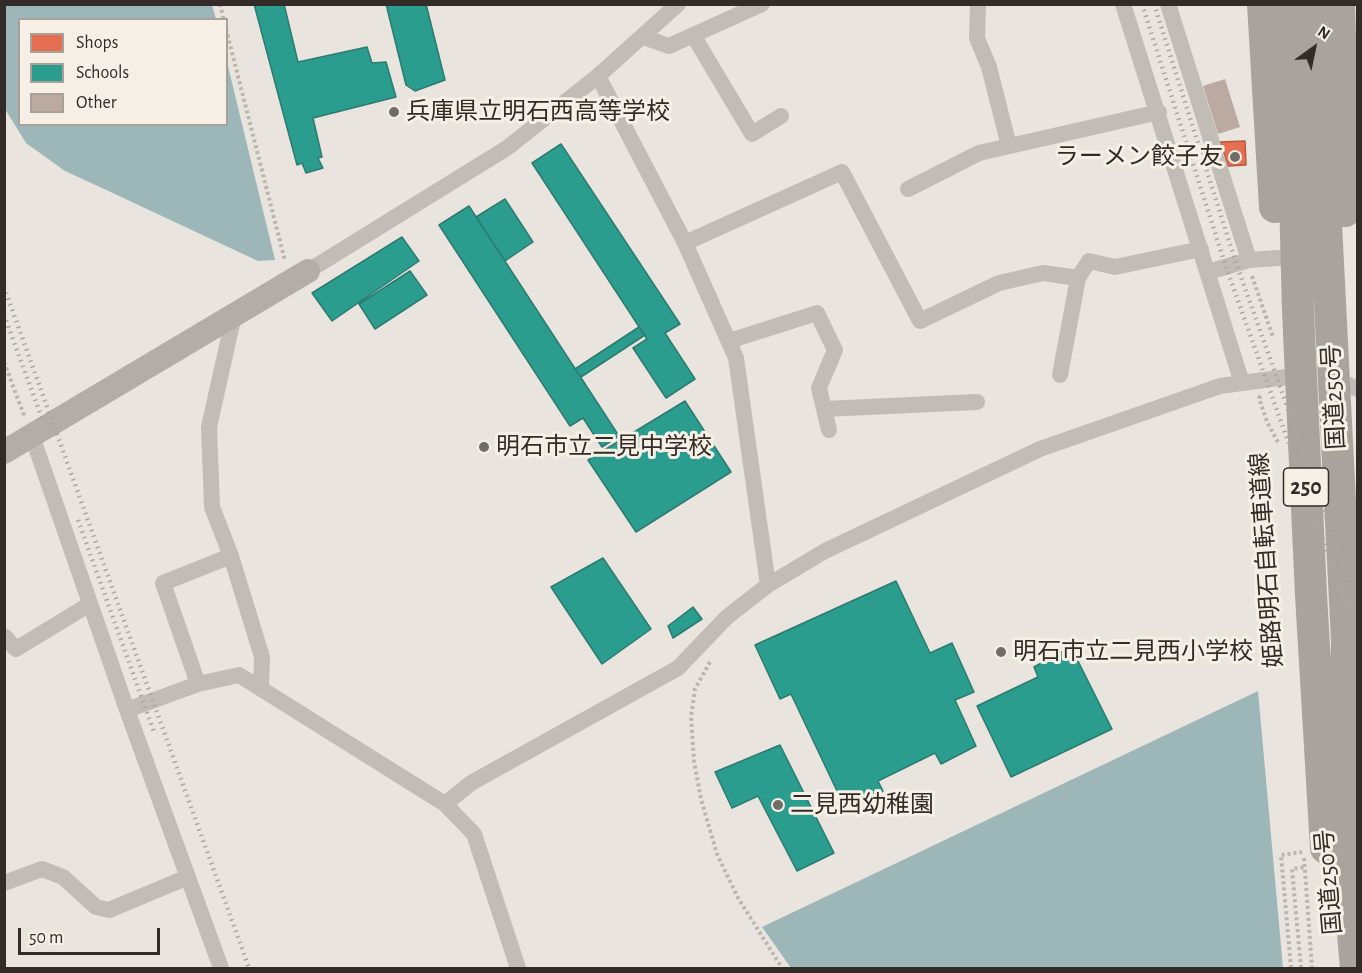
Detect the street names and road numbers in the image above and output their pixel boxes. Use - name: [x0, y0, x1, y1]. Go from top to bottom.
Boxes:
- street label: 国道250号: [1317, 344, 1351, 450]
- street label: 姫路明石自転車道線: [1245, 451, 1289, 669]
- road number: 250: [1284, 468, 1328, 506]
- street label: 国道250号: [1310, 828, 1348, 936]

